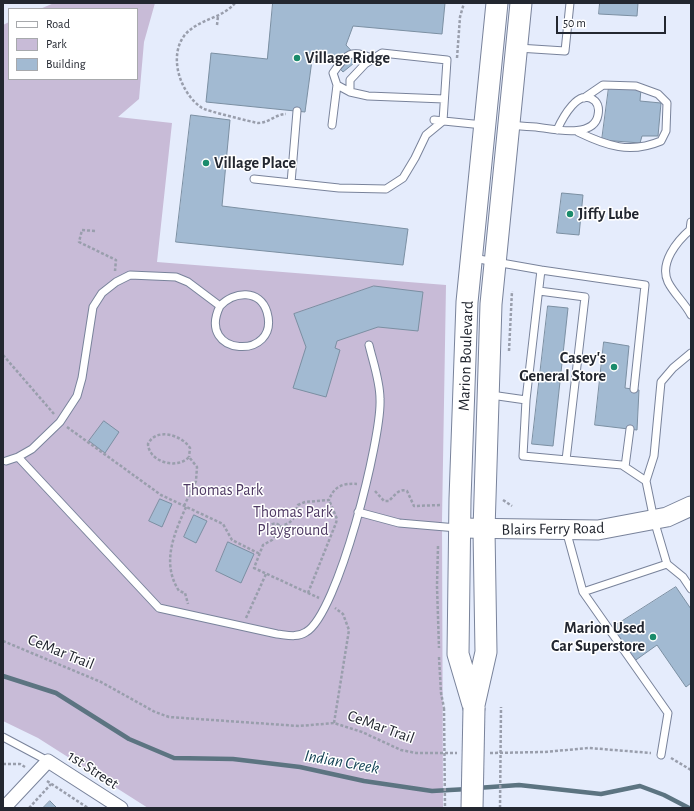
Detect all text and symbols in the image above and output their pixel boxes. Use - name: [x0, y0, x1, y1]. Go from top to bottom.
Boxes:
- legend: [8, 8, 138, 80]
- scale bar: [558, 8, 668, 34]
- text: 50 m: [563, 17, 586, 29]
- text: Road: [46, 18, 70, 30]
- text: Park: [46, 38, 67, 50]
- place label: Village Ridge: [305, 48, 390, 68]
- marker: Village Ridge: [292, 53, 302, 63]
- text: Building: [46, 58, 86, 70]
- place label: Village Place: [214, 153, 296, 173]
- marker: Village Place: [201, 158, 211, 168]
- place label: Jiffy Lube: [578, 204, 639, 224]
- marker: Jiffy Lube: [565, 209, 575, 219]
- street label: Marion Boulevard: [454, 301, 478, 411]
- place label: Casey's General Store: [519, 348, 606, 386]
- marker: Casey's General Store: [609, 362, 619, 372]
- park label: Thomas Park: [183, 480, 263, 500]
- park label: Thomas Park Playground: [253, 502, 333, 540]
- street label: Blairs Ferry Road: [501, 519, 605, 539]
- place label: Marion Used Car Superstore: [551, 618, 645, 656]
- street label: CeMar Trail: [25, 630, 97, 674]
- marker: Marion Used Car Superstore: [648, 632, 658, 642]
- street label: CeMar Trail: [345, 706, 417, 748]
- water label: Indian Creek: [303, 745, 381, 779]
- street label: 1st Street: [64, 746, 122, 794]

